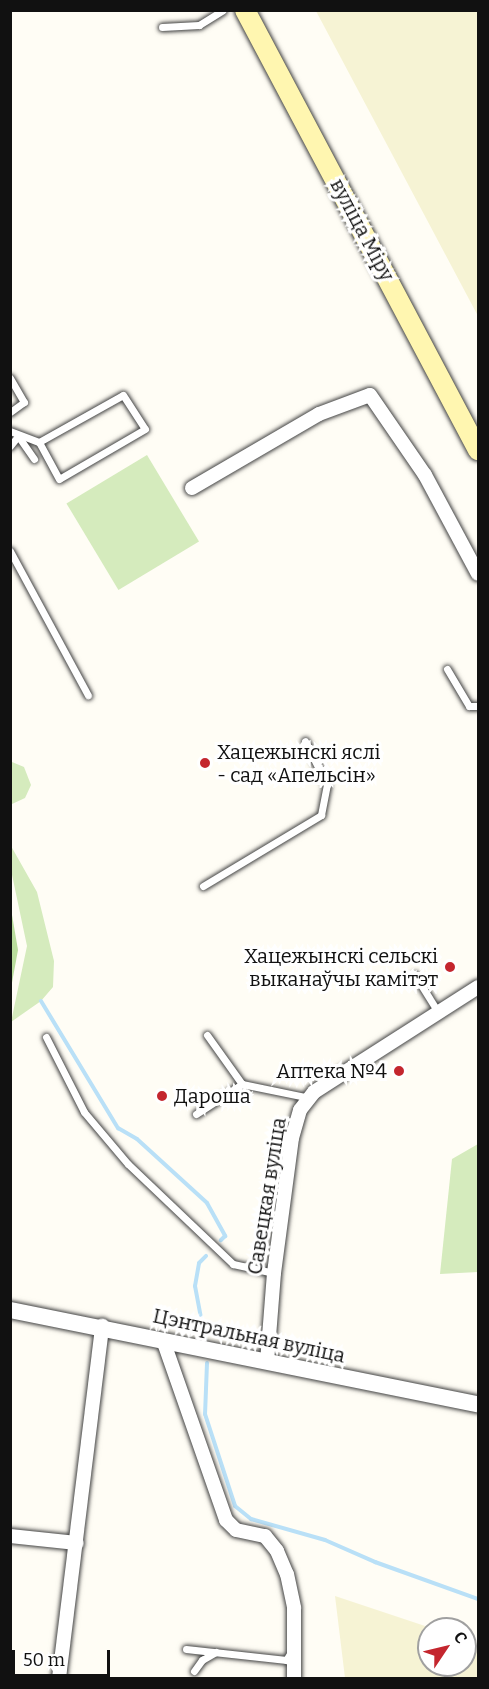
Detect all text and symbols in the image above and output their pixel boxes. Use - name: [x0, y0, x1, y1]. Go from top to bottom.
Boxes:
- street label: вуліца Міру: [325, 175, 399, 285]
- place label: Хацежынскі яслі - сад «Апельсін»: [217, 740, 380, 787]
- marker: Хацежынскі яслі - сад «Апельсін»: [198, 756, 212, 770]
- place label: Хацежынскі сельскі выканаўчы камітэт: [244, 944, 438, 991]
- marker: Хацежынскі сельскі выканаўчы камітэт: [443, 960, 457, 974]
- place label: Аптека №4: [276, 1059, 387, 1083]
- marker: Аптека №4: [392, 1064, 406, 1078]
- place label: Дароша: [174, 1084, 251, 1108]
- marker: Дароша: [155, 1089, 169, 1103]
- street label: Савецкая вуліца: [243, 1116, 291, 1276]
- street label: Цэнтральная вуліца: [151, 1304, 347, 1368]
- north arrow: [417, 1617, 477, 1677]
- text: С: [450, 1628, 471, 1647]
- scale bar: [15, 1638, 112, 1676]
- text: 50 m: [23, 1649, 65, 1671]

